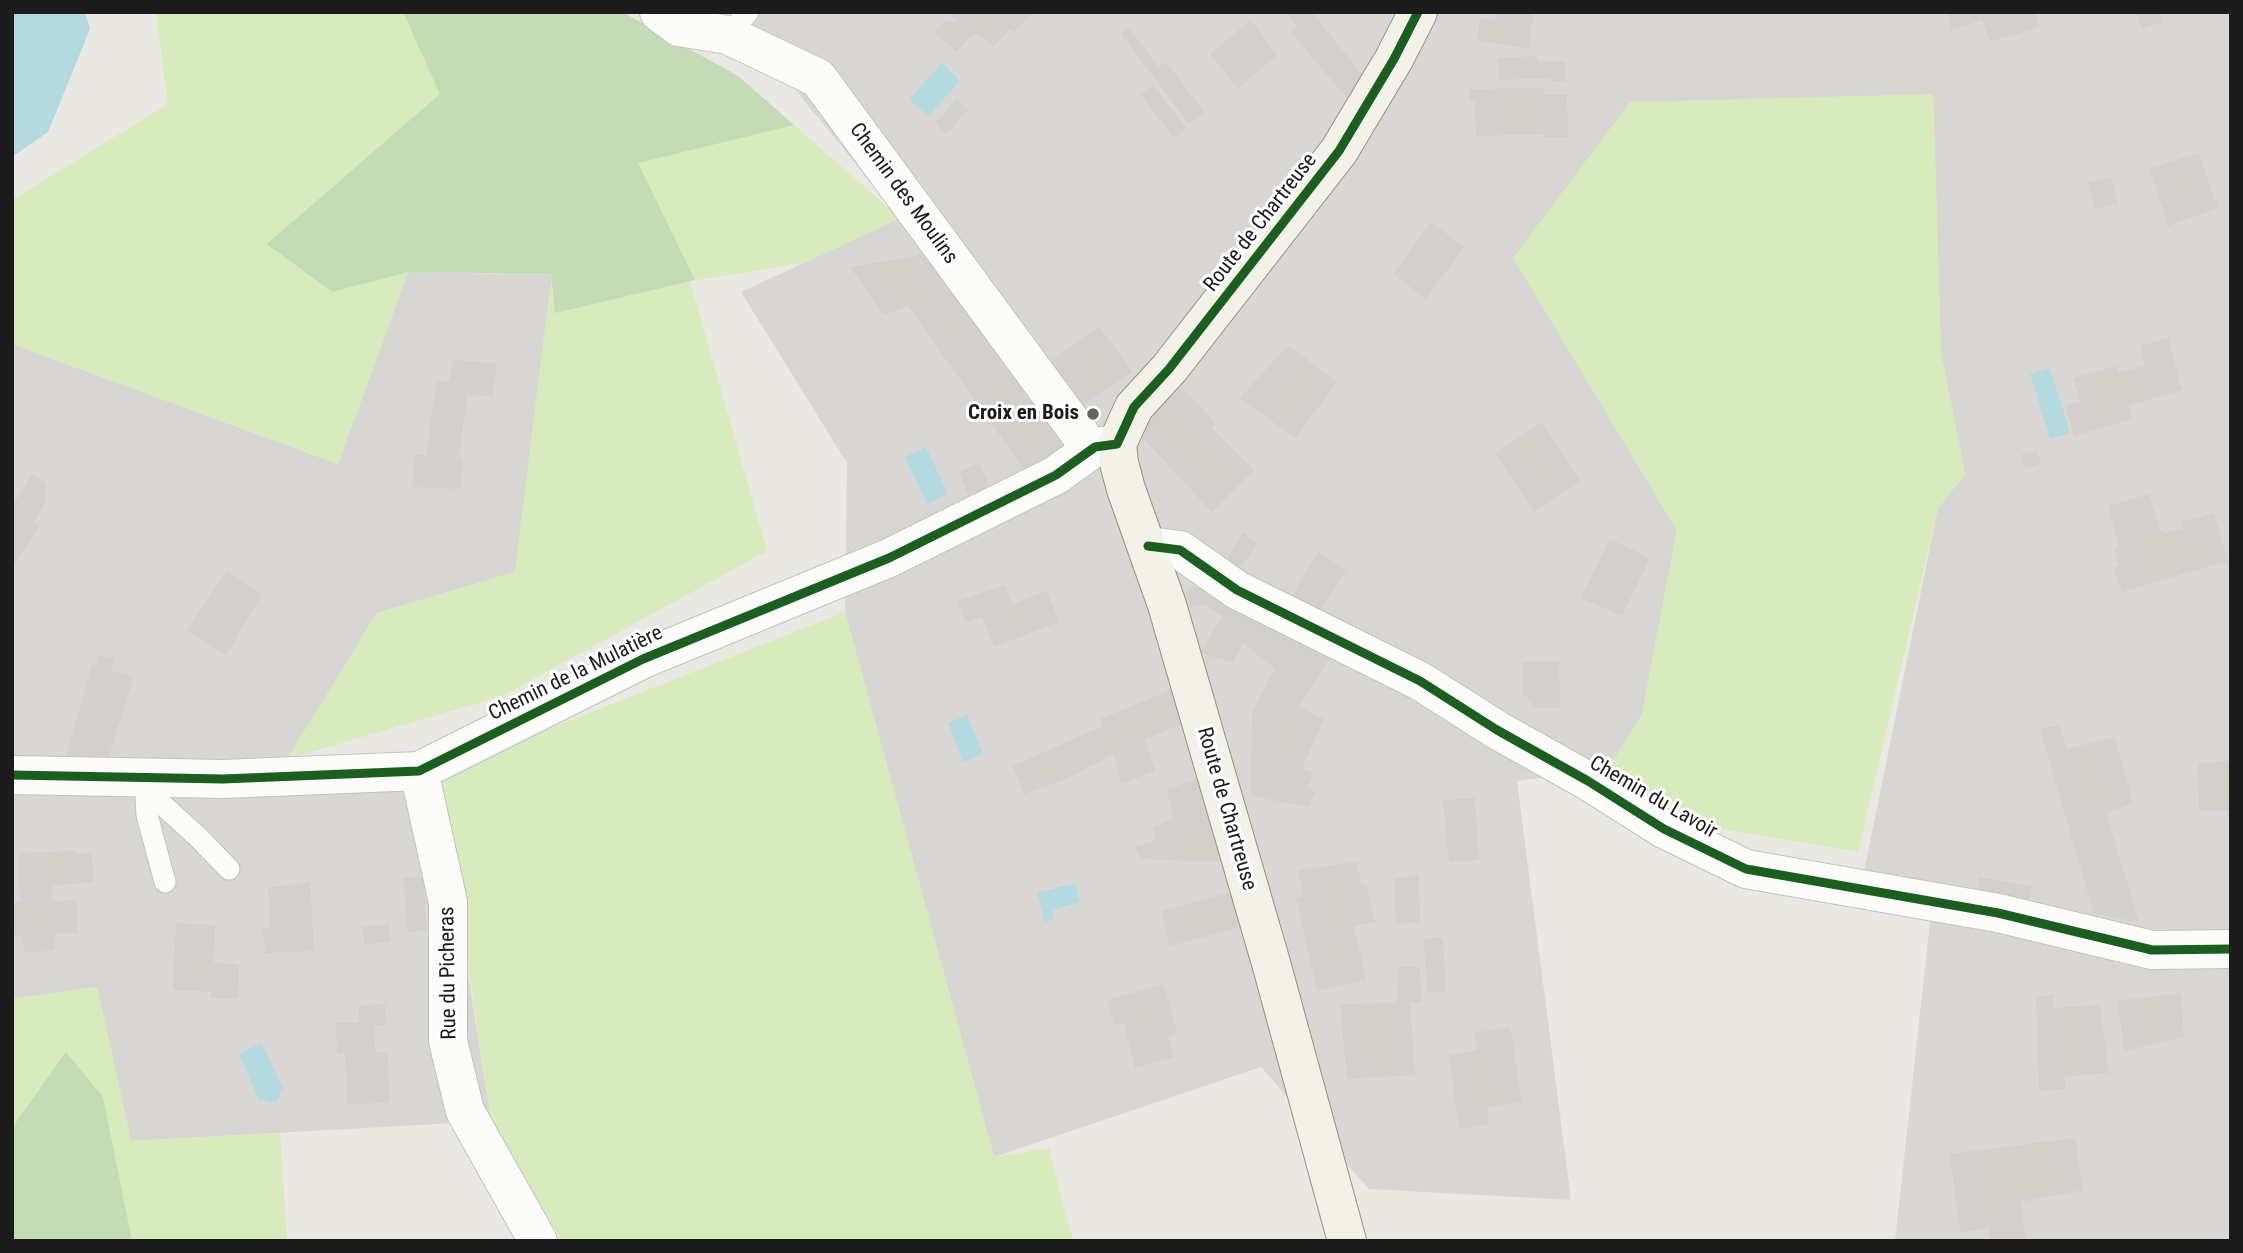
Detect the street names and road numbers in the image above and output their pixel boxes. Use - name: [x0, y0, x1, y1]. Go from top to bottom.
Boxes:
- street label: Chemin des Moulins: [843, 119, 963, 269]
- street label: Route de Chartreuse: [1199, 149, 1323, 297]
- street label: Chemin de la Mulatière: [485, 621, 667, 727]
- street label: Route de Chartreuse: [1191, 724, 1261, 894]
- street label: Chemin du Lavoir: [1585, 751, 1721, 845]
- street label: Rue du Picheras: [435, 906, 463, 1040]

